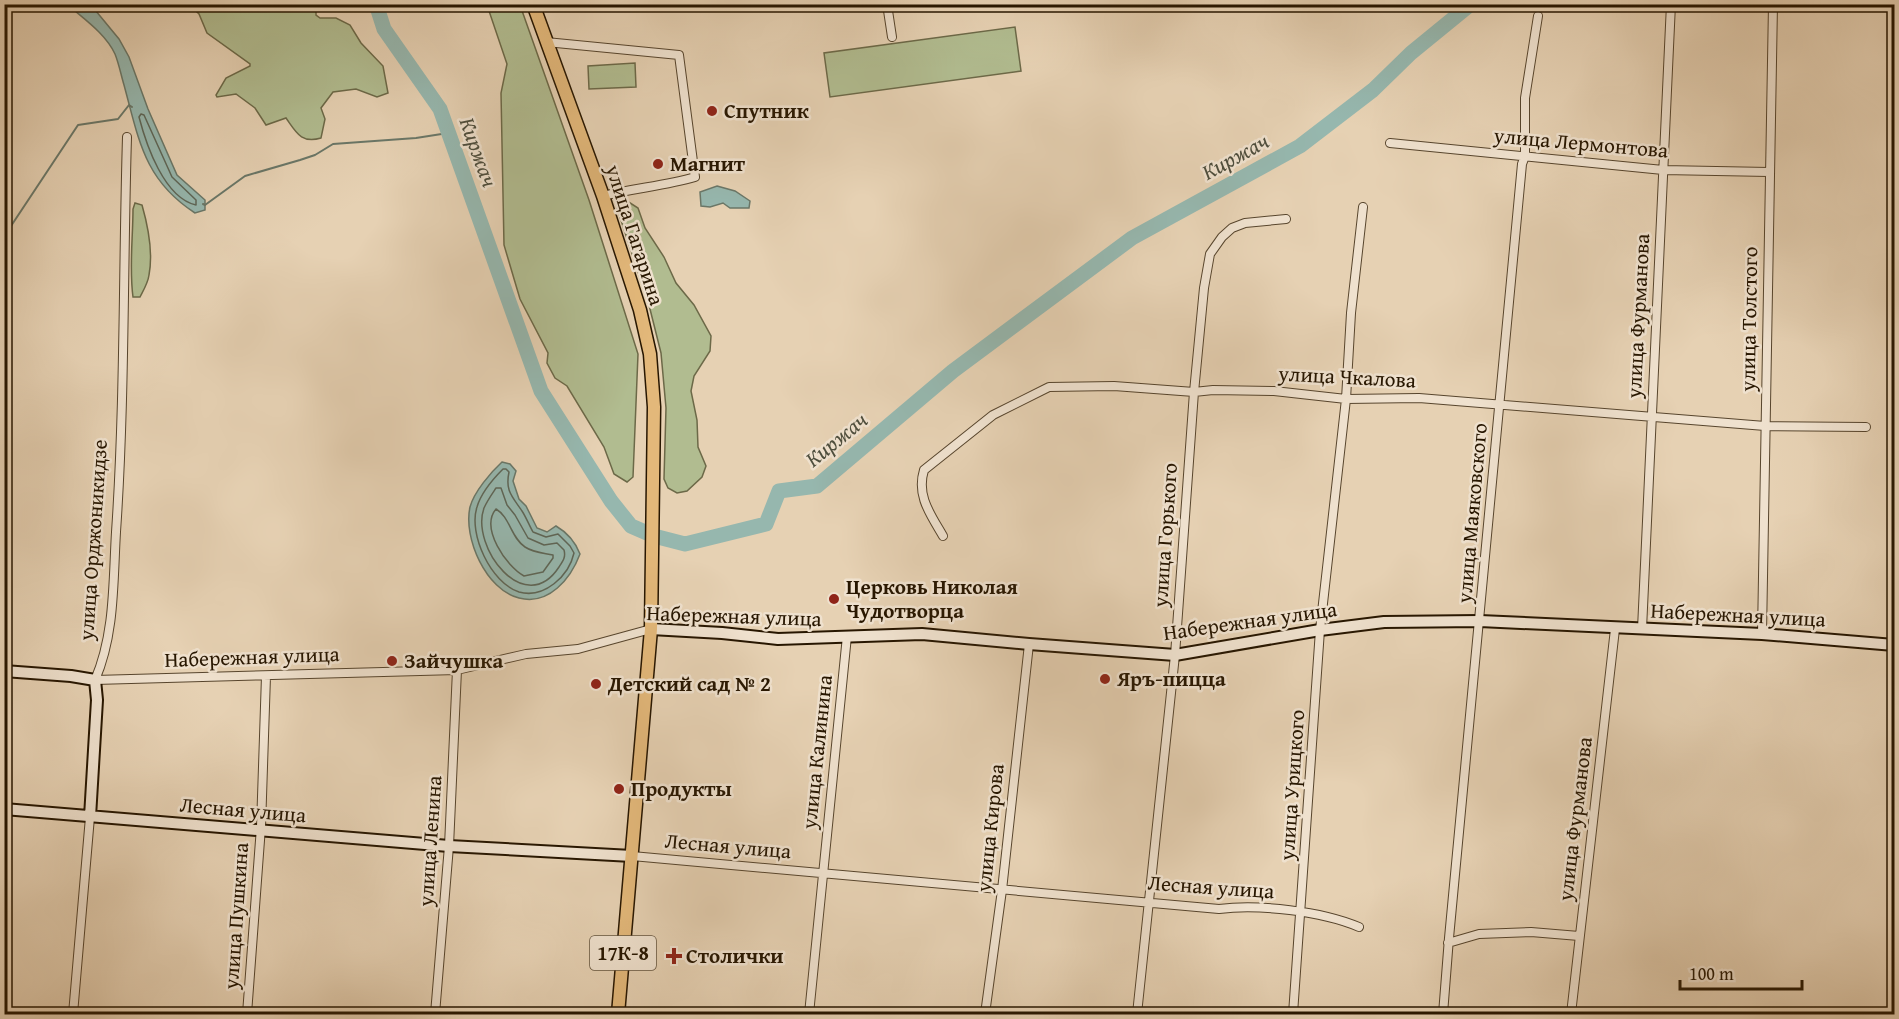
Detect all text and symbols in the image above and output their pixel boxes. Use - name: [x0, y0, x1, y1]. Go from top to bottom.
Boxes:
- place label: Спутник: [724, 95, 810, 126]
- marker: Спутник: [705, 104, 719, 118]
- water label: Киржач: [452, 113, 507, 192]
- street label: улица Лермонтова: [1492, 119, 1669, 166]
- water label: Киржач: [1196, 124, 1275, 187]
- place label: Магнит: [670, 148, 746, 179]
- marker: Магнит: [651, 157, 665, 171]
- street label: улица Гагарина: [598, 159, 673, 309]
- street label: улица Фурманова: [1618, 233, 1657, 400]
- street label: улица Толстого: [1732, 246, 1765, 393]
- street label: улица Чкалова: [1276, 357, 1417, 396]
- water label: Киржач: [798, 404, 874, 474]
- street label: улица Маяковского: [1448, 421, 1495, 605]
- street label: улица Орджоникидзе: [70, 438, 115, 643]
- street label: улица Горького: [1144, 462, 1185, 609]
- place label: Церковь Николая Чудотворца: [846, 571, 1018, 626]
- marker: Церковь Николая Чудотворца: [827, 592, 841, 606]
- street label: Набережная улица: [1161, 593, 1339, 648]
- street label: Набережная улица: [1650, 594, 1826, 635]
- street label: Набережная улица: [646, 597, 822, 634]
- street label: Набережная улица: [164, 638, 340, 675]
- place label: Зайчушка: [404, 645, 503, 676]
- marker: Зайчушка: [385, 654, 399, 668]
- place label: Яръ-пицца: [1116, 663, 1226, 694]
- place label: Детский сад № 2: [607, 668, 771, 699]
- marker: Яръ-пицца: [1098, 672, 1112, 686]
- street label: улица Калинина: [793, 673, 840, 832]
- marker: Детский сад № 2: [589, 677, 603, 691]
- street label: улица Урицкого: [1271, 708, 1312, 862]
- street label: улица Фурманова: [1549, 735, 1600, 904]
- street label: улица Кирова: [967, 762, 1012, 895]
- place label: Продукты: [631, 773, 732, 804]
- street label: улица Ленина: [409, 774, 450, 909]
- marker: Продукты: [612, 782, 626, 796]
- street label: Лесная улица: [179, 789, 307, 830]
- street label: Лесная улица: [664, 825, 792, 866]
- street label: улица Пушкина: [215, 842, 256, 991]
- street label: Лесная улица: [1147, 867, 1275, 906]
- road number: 17К-8: [590, 936, 656, 970]
- place label: Столички: [686, 940, 783, 971]
- marker: Столички: [667, 949, 681, 963]
- scale bar: [1680, 953, 1802, 991]
- text: 100 m: [1689, 960, 1734, 987]

